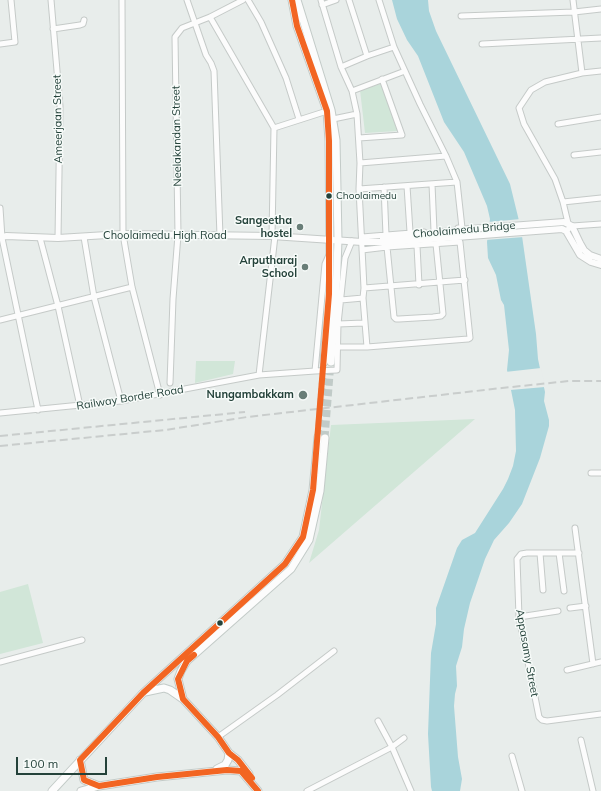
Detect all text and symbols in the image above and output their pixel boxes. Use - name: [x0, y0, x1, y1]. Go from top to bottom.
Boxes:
- street label: Ameerjaan Street: [51, 74, 65, 164]
- street label: Neelakandan Street: [170, 85, 184, 187]
- place label: Choolaimedu: [336, 190, 397, 202]
- marker: Choolaimedu: [324, 191, 334, 201]
- place label: Sangeetha hostel: [235, 214, 292, 240]
- street label: Choolaimedu Bridge: [412, 219, 516, 241]
- marker: Sangeetha hostel: [295, 222, 305, 232]
- street label: Choolaimedu High Road: [103, 229, 227, 243]
- place label: Arputharaj School: [239, 254, 297, 280]
- marker: Arputharaj School: [300, 262, 310, 272]
- street label: Railway Border Road: [76, 383, 184, 413]
- place label: Nungambakkam: [207, 388, 294, 402]
- marker: Nungambakkam: [297, 389, 309, 401]
- street label: Appasamy Street: [513, 608, 541, 698]
- unlabelled marker: [215, 618, 225, 628]
- scale bar: [18, 749, 109, 775]
- text: 100 m: [23, 756, 58, 771]

